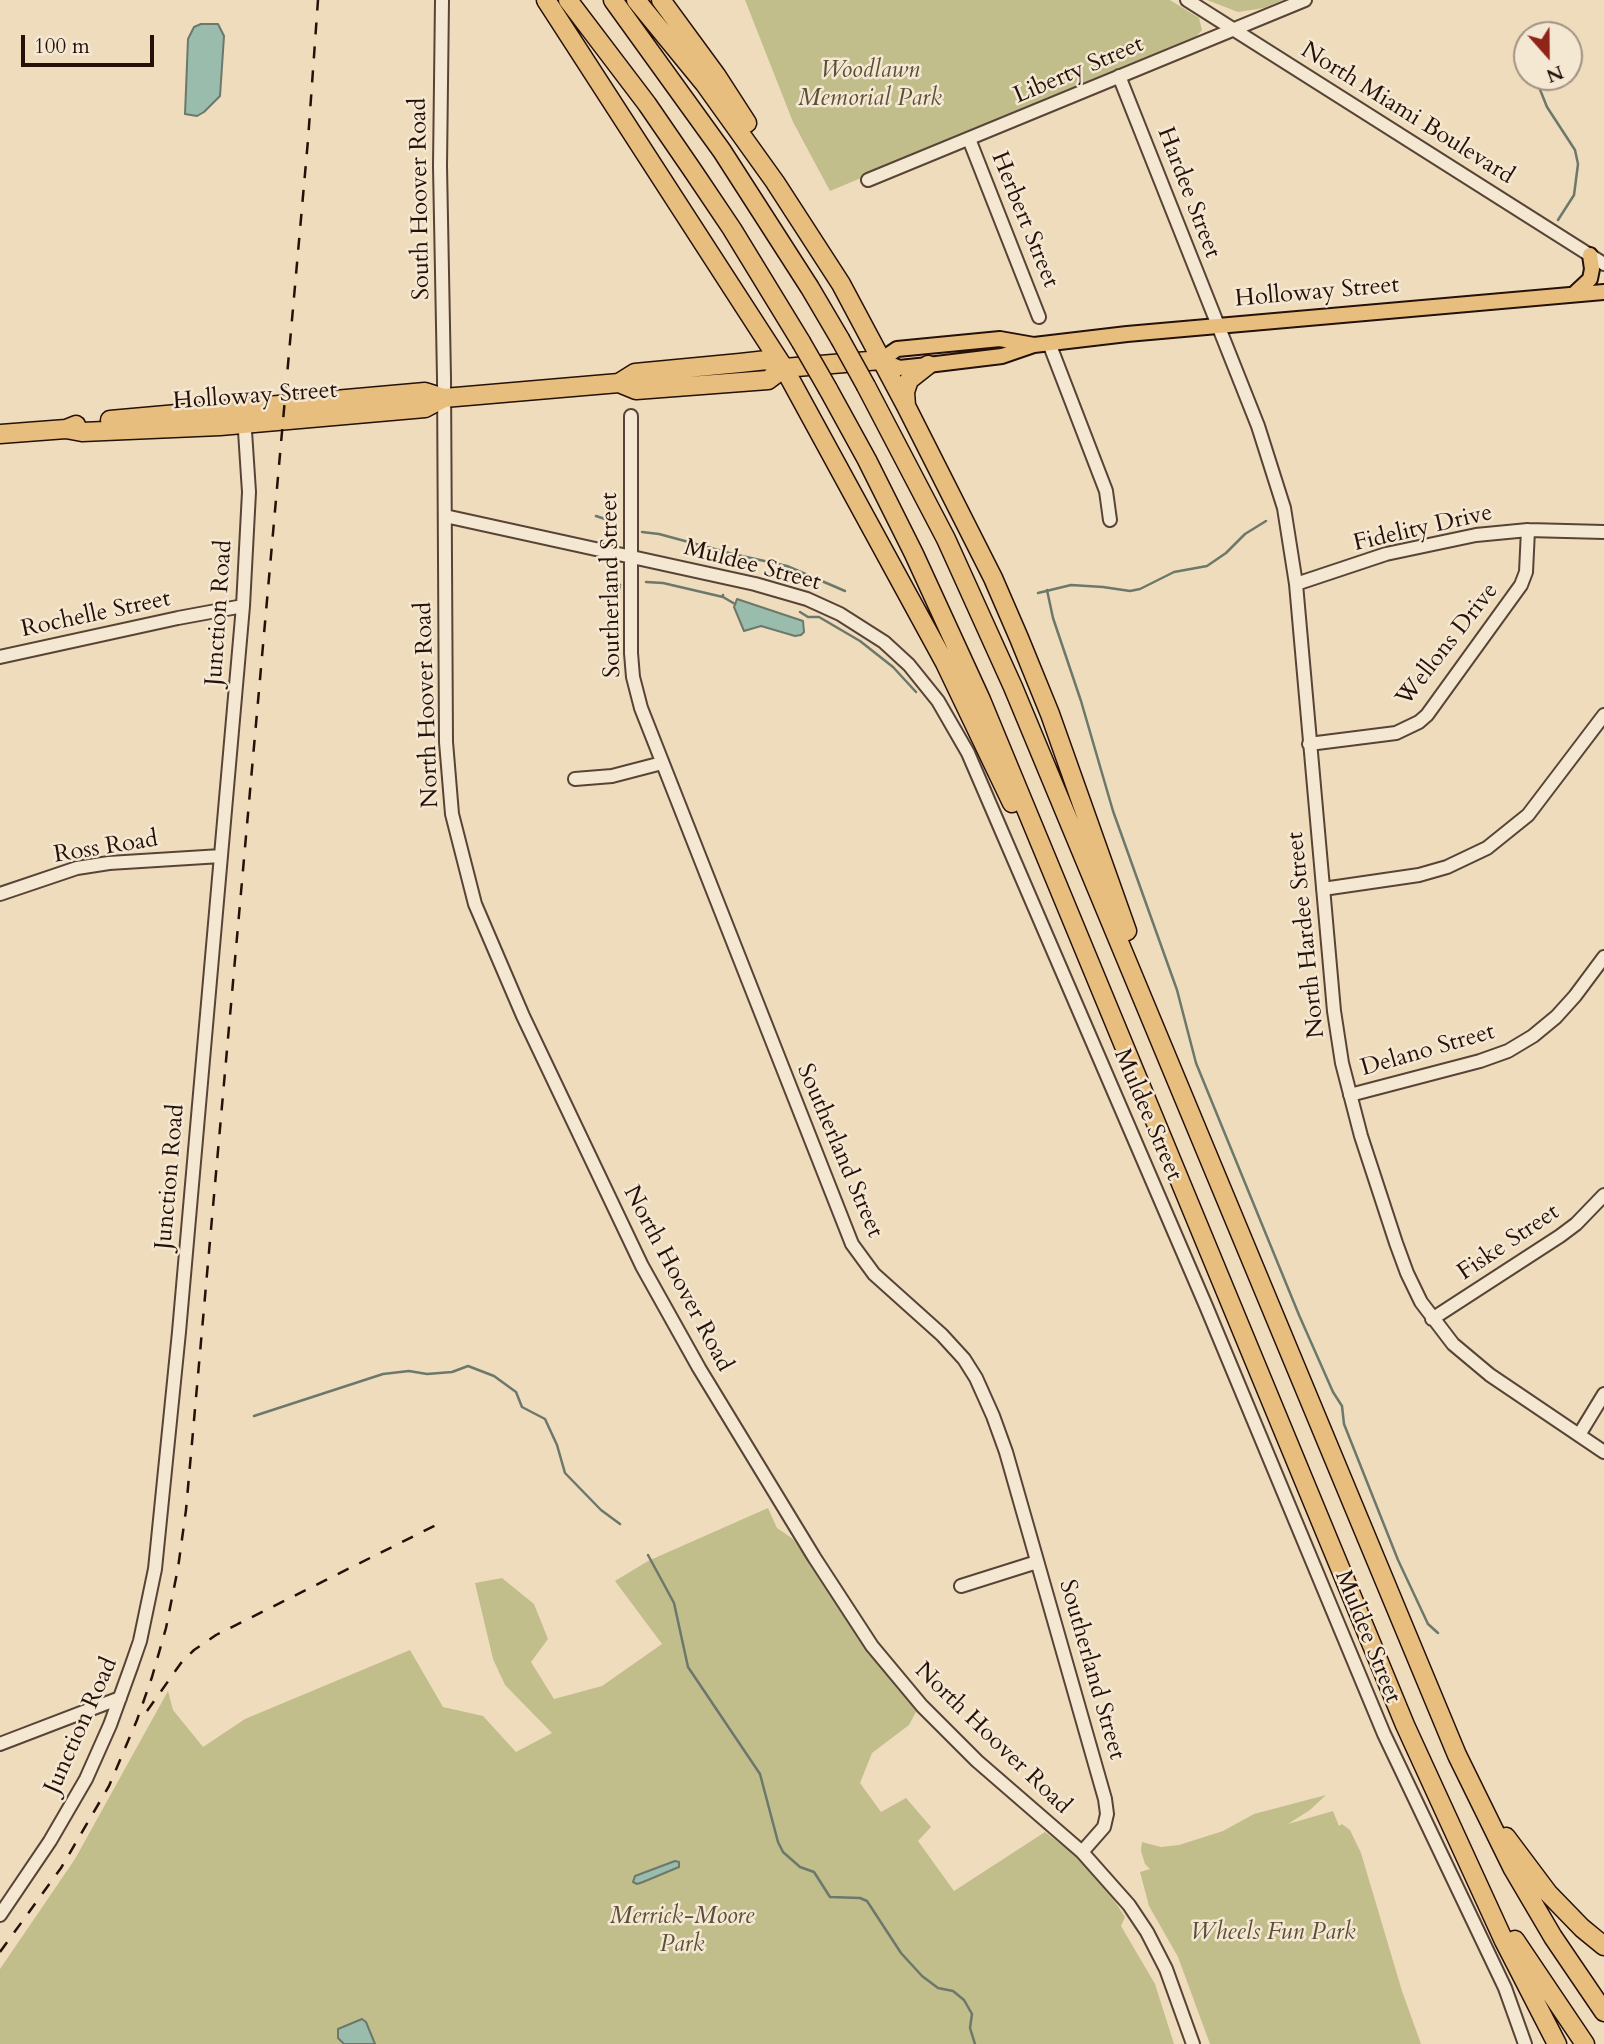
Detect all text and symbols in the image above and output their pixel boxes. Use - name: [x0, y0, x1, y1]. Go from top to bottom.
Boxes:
- scale bar: [24, 21, 158, 65]
- north arrow: [1513, 21, 1583, 91]
- street label: Liberty Street: [1010, 31, 1148, 111]
- text: 100 m: [34, 32, 90, 61]
- street label: North Miami Boulevard: [1295, 37, 1519, 191]
- park label: Woodlawn Memorial Park: [798, 57, 942, 113]
- text: N: [1542, 59, 1567, 89]
- street label: South Hoover Road: [405, 98, 437, 300]
- street label: Hardee Street: [1150, 123, 1226, 263]
- street label: Herbert Street: [984, 148, 1064, 292]
- street label: Holloway Street: [1234, 271, 1400, 315]
- street label: Holloway Street: [172, 377, 338, 417]
- street label: Southerland Street: [596, 492, 628, 678]
- street label: Fidelity Drive: [1351, 499, 1495, 559]
- street label: Muldee Street: [680, 534, 824, 598]
- street label: Junction Road: [201, 539, 239, 687]
- street label: Wellons Drive: [1391, 578, 1505, 712]
- street label: Rochelle Street: [19, 585, 173, 645]
- street label: North Hoover Road: [410, 601, 446, 809]
- street label: Ross Road: [52, 826, 160, 870]
- street label: North Hardee Street: [1282, 830, 1332, 1040]
- street label: Delano Street: [1358, 1018, 1498, 1084]
- street label: Muldee Street: [1106, 1045, 1188, 1185]
- street label: Southerland Street: [789, 1060, 889, 1242]
- street label: Junction Road: [150, 1103, 192, 1251]
- street label: North Hoover Road: [616, 1181, 738, 1377]
- street label: Fiske Street: [1453, 1199, 1565, 1287]
- street label: Muldee Street: [1327, 1566, 1407, 1708]
- street label: Southerland Street: [1052, 1577, 1130, 1763]
- street label: Junction Road: [39, 1653, 125, 1799]
- street label: North Hoover Road: [908, 1657, 1076, 1821]
- park label: Merrick-Moore Park: [610, 1903, 754, 1959]
- park label: Wheels Fun Park: [1190, 1919, 1356, 1947]

